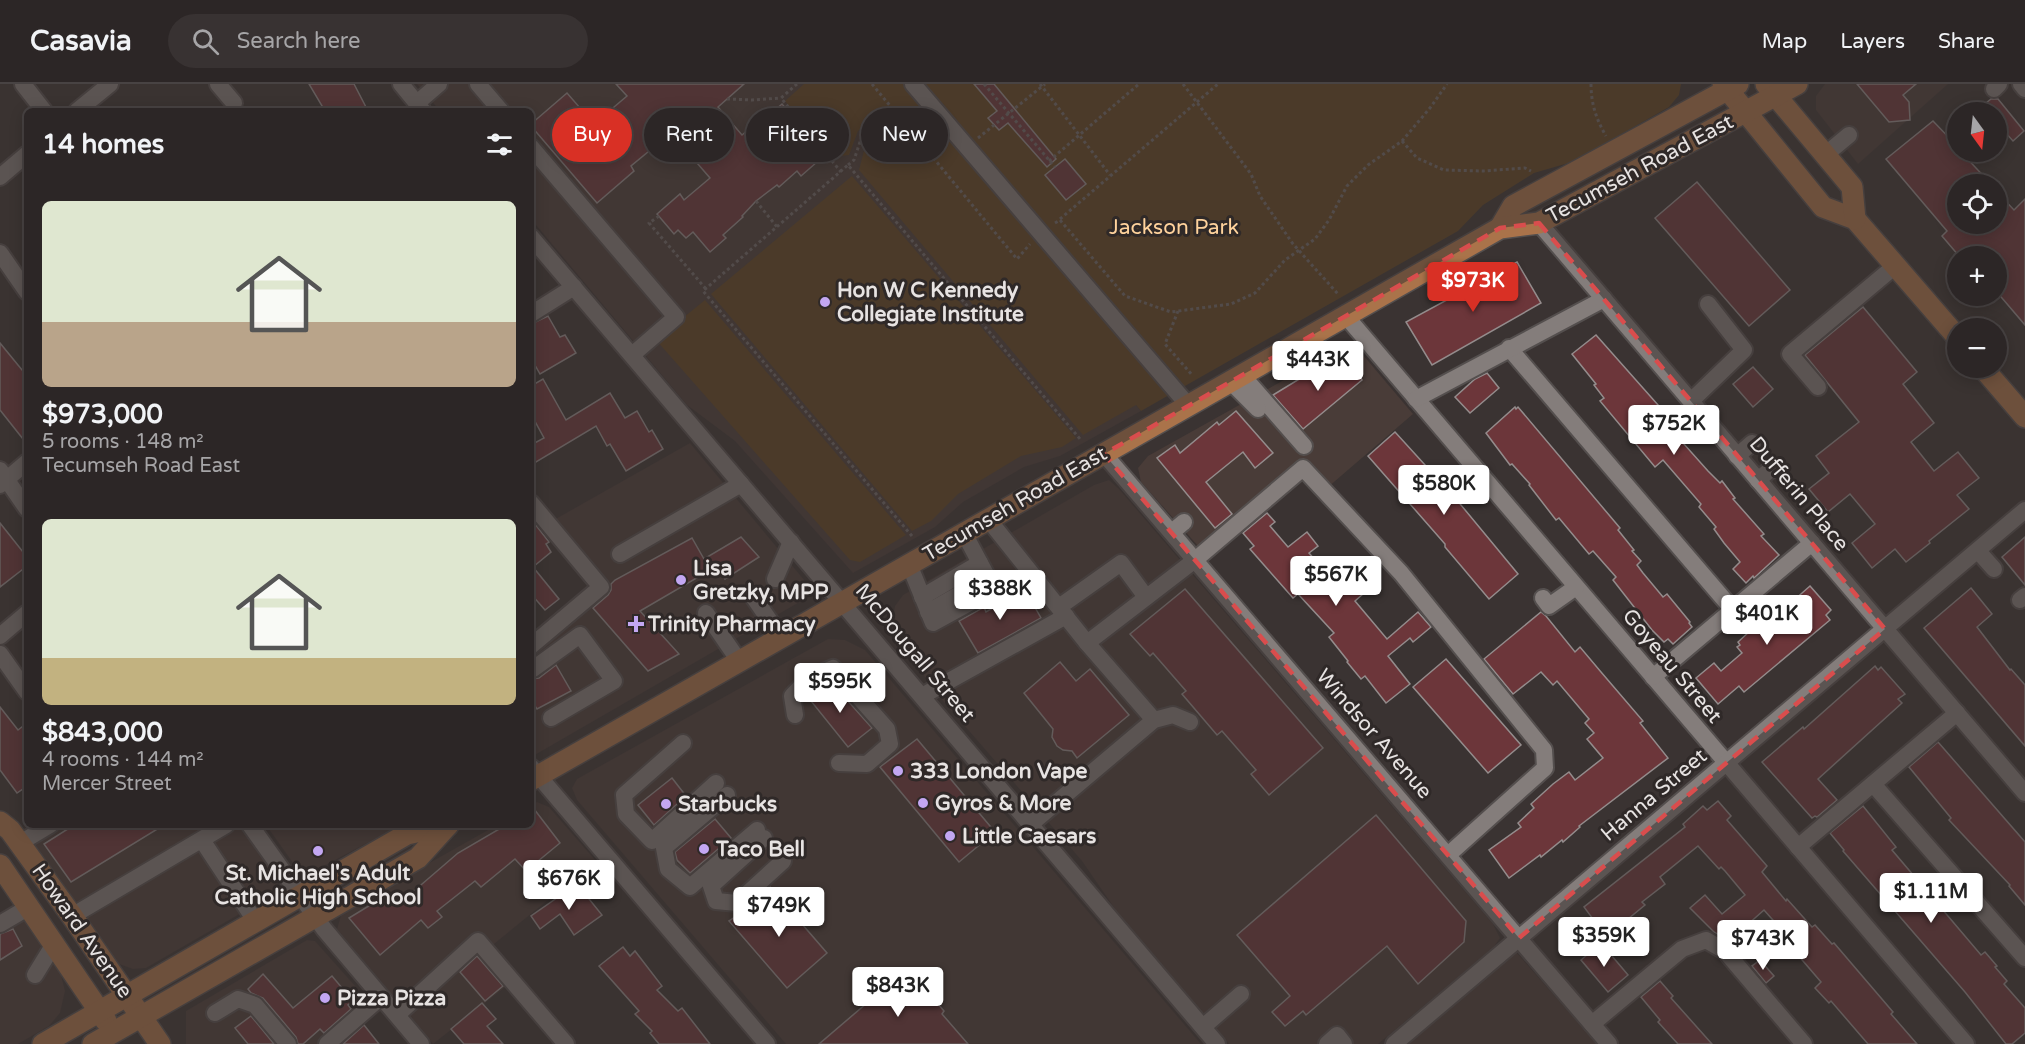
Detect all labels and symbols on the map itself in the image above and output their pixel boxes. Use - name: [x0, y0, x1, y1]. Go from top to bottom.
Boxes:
- north arrow: [1947, 102, 2007, 162]
- street label: Tecumseh Road East: [1542, 109, 1738, 229]
- park label: Jackson Park: [1109, 215, 1239, 240]
- pin: $973K: [1431, 262, 1515, 313]
- place label: Hon W C Kennedy Collegiate Institute: [837, 278, 1024, 327]
- marker: Hon W C Kennedy Collegiate Institute: [818, 295, 832, 309]
- pin: $443K: [1276, 341, 1360, 392]
- pin: $752K: [1632, 405, 1716, 456]
- street label: Dufferin Place: [1744, 432, 1854, 556]
- street label: Tecumseh Road East: [919, 441, 1111, 567]
- pin: $580K: [1402, 465, 1486, 516]
- place label: Lisa Gretzky, MPP: [693, 556, 828, 605]
- pin: $567K: [1294, 556, 1378, 607]
- pin: $388K: [958, 570, 1042, 621]
- marker: Lisa Gretzky, MPP: [674, 573, 688, 587]
- street label: McDougall Street: [850, 579, 980, 727]
- pin: $401K: [1725, 595, 1809, 646]
- street label: Goyeau Street: [1617, 604, 1727, 728]
- place label: Trinity Pharmacy: [647, 612, 816, 637]
- marker: Trinity Pharmacy: [629, 617, 643, 631]
- pin: $595K: [798, 663, 882, 714]
- street label: Windsor Avenue: [1311, 664, 1437, 804]
- street label: Hanna Street: [1596, 743, 1712, 847]
- place label: 333 London Vape: [910, 759, 1087, 784]
- marker: 333 London Vape: [891, 764, 905, 778]
- place label: Gyros & More: [935, 791, 1072, 816]
- place label: Starbucks: [678, 792, 777, 817]
- marker: Gyros & More: [916, 796, 930, 810]
- marker: Starbucks: [659, 797, 673, 811]
- place label: Little Caesars: [962, 824, 1096, 849]
- marker: Little Caesars: [943, 829, 957, 843]
- place label: Taco Bell: [715, 837, 805, 862]
- marker: Taco Bell: [697, 842, 711, 856]
- marker: St. Michael's Adult Catholic High School: [311, 844, 325, 858]
- street label: Howard Avenue: [26, 859, 138, 1003]
- pin: $676K: [527, 860, 611, 911]
- place label: St. Michael's Adult Catholic High School: [215, 861, 421, 910]
- pin: $1.11M: [1882, 873, 1980, 924]
- pin: $749K: [737, 887, 821, 938]
- pin: $359K: [1562, 917, 1646, 968]
- pin: $743K: [1721, 920, 1805, 971]
- pin: $843K: [856, 967, 940, 1018]
- place label: Pizza Pizza: [337, 986, 446, 1011]
- marker: Pizza Pizza: [318, 991, 332, 1005]

